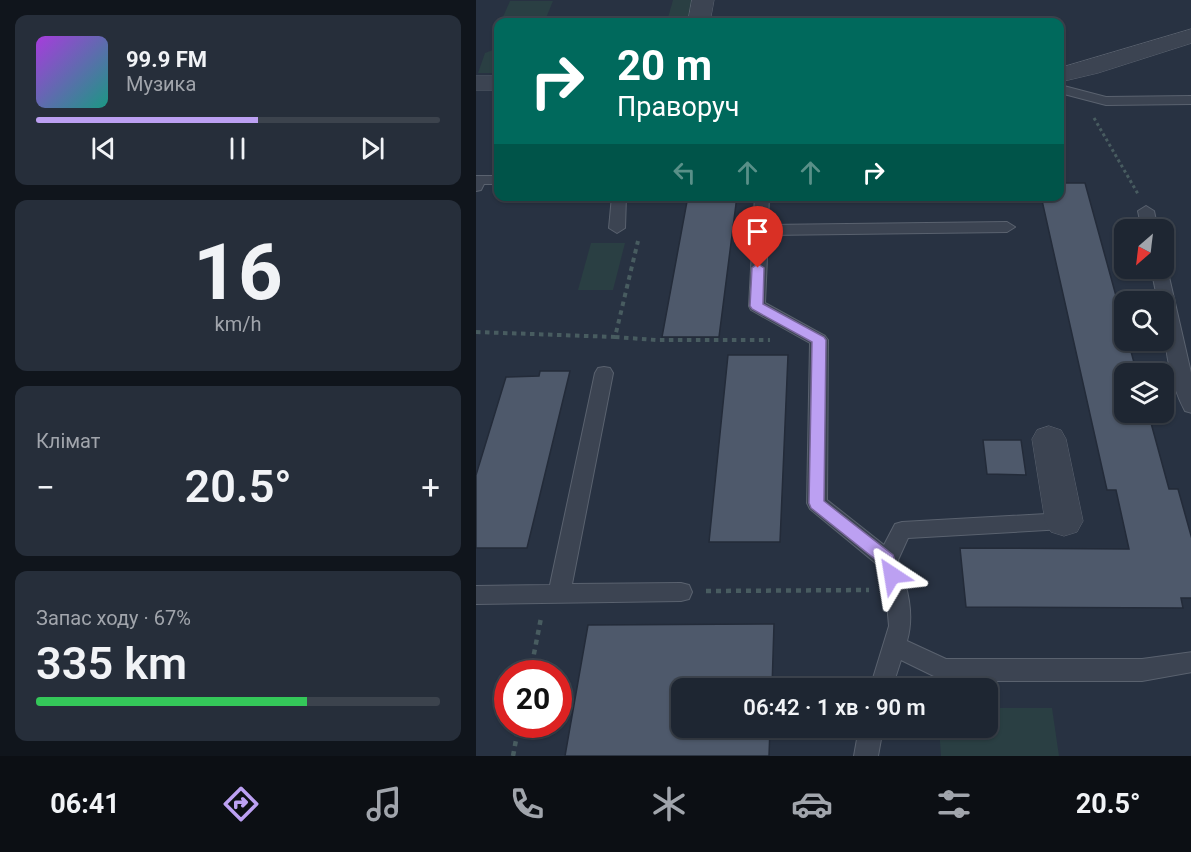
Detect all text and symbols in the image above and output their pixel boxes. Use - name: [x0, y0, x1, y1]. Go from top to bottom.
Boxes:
- text: 20 m: [617, 41, 712, 90]
- icon: right: [518, 42, 596, 120]
- text: 99.9 FM: [126, 47, 207, 72]
- text: Музика: [126, 72, 196, 96]
- text: Праворуч: [617, 91, 739, 123]
- icon: previous: [87, 132, 120, 165]
- icon: pause: [221, 132, 254, 165]
- icon: next: [356, 132, 389, 165]
- icon: left: [668, 156, 701, 189]
- icon: ahead: [731, 156, 764, 189]
- icon: ahead: [794, 156, 827, 189]
- icon: right: [857, 156, 890, 189]
- pin: [732, 206, 783, 268]
- icon: arrive: [741, 215, 774, 248]
- north arrow: [1114, 219, 1174, 279]
- map controls: [1114, 219, 1174, 423]
- text: 16: [193, 227, 283, 318]
- button: search: [1114, 291, 1174, 351]
- text: km/h: [215, 312, 261, 336]
- button: layers: [1114, 363, 1174, 423]
- text: Клімат: [36, 429, 100, 453]
- text: 20.5°: [184, 460, 292, 513]
- text: −: [36, 468, 55, 507]
- text: +: [421, 468, 440, 507]
- position arrow: [860, 543, 924, 607]
- text: Запас ходу · 67%: [36, 606, 191, 630]
- text: 335 km: [36, 637, 187, 690]
- speed limit sign: 20: [494, 660, 572, 738]
- text: 06:42 · 1 хв · 90 m: [743, 695, 926, 720]
- icon: directions: [220, 783, 262, 825]
- icon: music: [363, 783, 405, 825]
- icon: phone: [506, 783, 548, 825]
- icon: climate: [648, 783, 690, 825]
- icon: car: [791, 783, 833, 825]
- icon: filters: [933, 783, 975, 825]
- text: 06:41: [50, 788, 120, 820]
- text: 20.5°: [1076, 788, 1141, 820]

